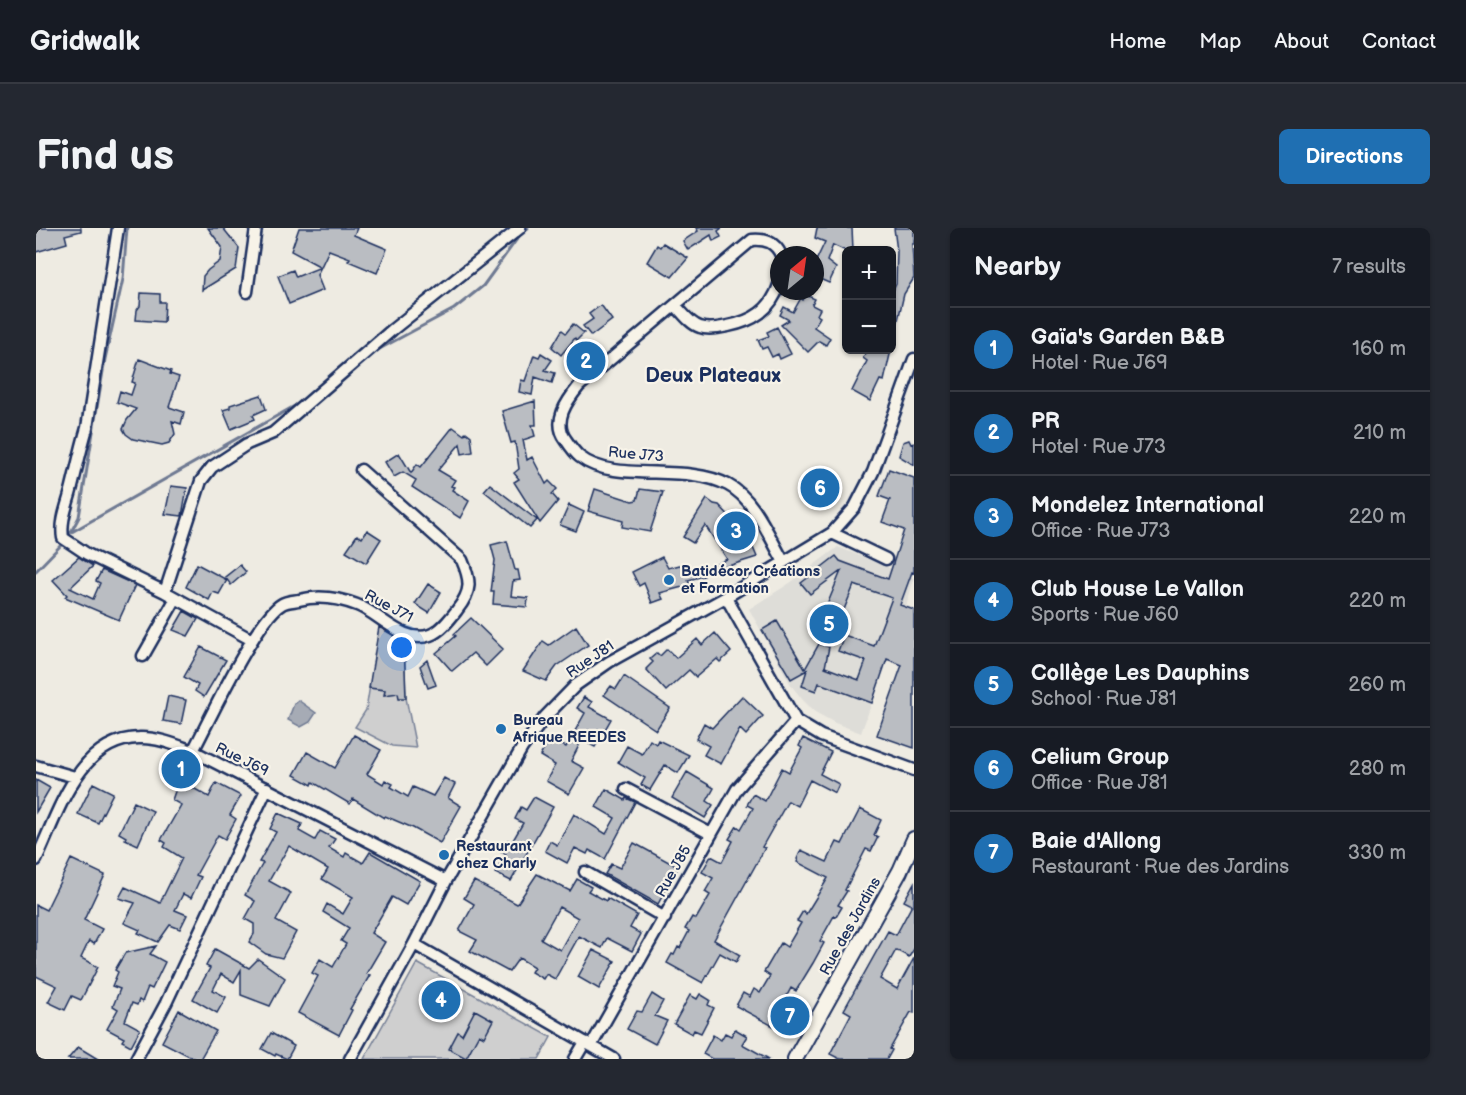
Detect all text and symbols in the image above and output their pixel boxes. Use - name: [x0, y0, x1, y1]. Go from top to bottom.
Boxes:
- text: Gridwalk: [30, 25, 140, 58]
- text: Home: [1109, 29, 1166, 54]
- text: Map: [1199, 29, 1241, 54]
- text: About: [1274, 29, 1329, 54]
- text: Contact: [1362, 29, 1436, 54]
- button: Directions: [1279, 129, 1430, 184]
- text: Find us: [36, 131, 174, 182]
- north arrow: [770, 246, 824, 300]
- map controls: [842, 246, 896, 354]
- button: +: [842, 246, 896, 300]
- text: Nearby: [974, 252, 1061, 283]
- text: 7 results: [1332, 255, 1406, 279]
- button: −: [842, 300, 896, 354]
- text: Gaïa's Garden B&B: [1031, 324, 1225, 351]
- text: 1: [989, 337, 998, 361]
- text: 160 m: [1352, 337, 1406, 361]
- pin: 2: [566, 338, 606, 384]
- text: Hotel · Rue J69: [1031, 351, 1168, 375]
- district label: Deux Plateaux: [645, 363, 782, 388]
- text: PR: [1031, 408, 1060, 435]
- text: 2: [988, 421, 999, 445]
- text: 210 m: [1353, 421, 1406, 445]
- text: Hotel · Rue J73: [1031, 435, 1166, 459]
- street label: Rue J73: [607, 443, 665, 466]
- pin: 6: [800, 466, 840, 510]
- text: Mondelez International: [1031, 492, 1264, 519]
- text: 3: [988, 505, 999, 529]
- text: 220 m: [1349, 505, 1406, 529]
- pin: 3: [716, 508, 756, 554]
- text: Office · Rue J73: [1031, 519, 1171, 543]
- place label: Batidécor Créations et Formation: [681, 562, 820, 598]
- marker: Batidécor Créations et Formation: [662, 573, 676, 587]
- text: Club House Le Vallon: [1031, 576, 1244, 603]
- street label: Rue J71: [361, 586, 416, 627]
- text: 4: [988, 589, 999, 613]
- text: 220 m: [1349, 589, 1406, 613]
- pin: 5: [810, 602, 848, 646]
- text: Sports · Rue J60: [1031, 603, 1179, 627]
- your location: [387, 633, 416, 662]
- street label: Rue J81: [563, 636, 618, 682]
- text: Collège Les Dauphins: [1031, 660, 1249, 687]
- text: 5: [988, 673, 999, 697]
- text: 260 m: [1348, 673, 1406, 697]
- text: School · Rue J81: [1031, 687, 1177, 711]
- place label: Bureau Afrique REEDES: [512, 711, 626, 747]
- marker: Bureau Afrique REEDES: [494, 722, 508, 736]
- street label: Rue J69: [212, 738, 272, 781]
- text: Celium Group: [1031, 744, 1169, 771]
- pin: 1: [162, 746, 200, 792]
- text: 6: [987, 757, 1000, 781]
- text: 280 m: [1349, 757, 1406, 781]
- text: Office · Rue J81: [1031, 771, 1168, 795]
- text: Baie d'Allong: [1031, 828, 1161, 855]
- place label: Restaurant chez Charly: [456, 837, 537, 873]
- text: 7: [988, 841, 999, 865]
- text: 330 m: [1348, 841, 1406, 865]
- street label: Rue J85: [651, 842, 695, 901]
- marker: Restaurant chez Charly: [437, 848, 451, 862]
- text: Restaurant · Rue des Jardins: [1031, 855, 1289, 879]
- street label: Rue des Jardins: [816, 873, 886, 979]
- pin: 4: [422, 978, 460, 1022]
- pin: 7: [770, 994, 810, 1038]

